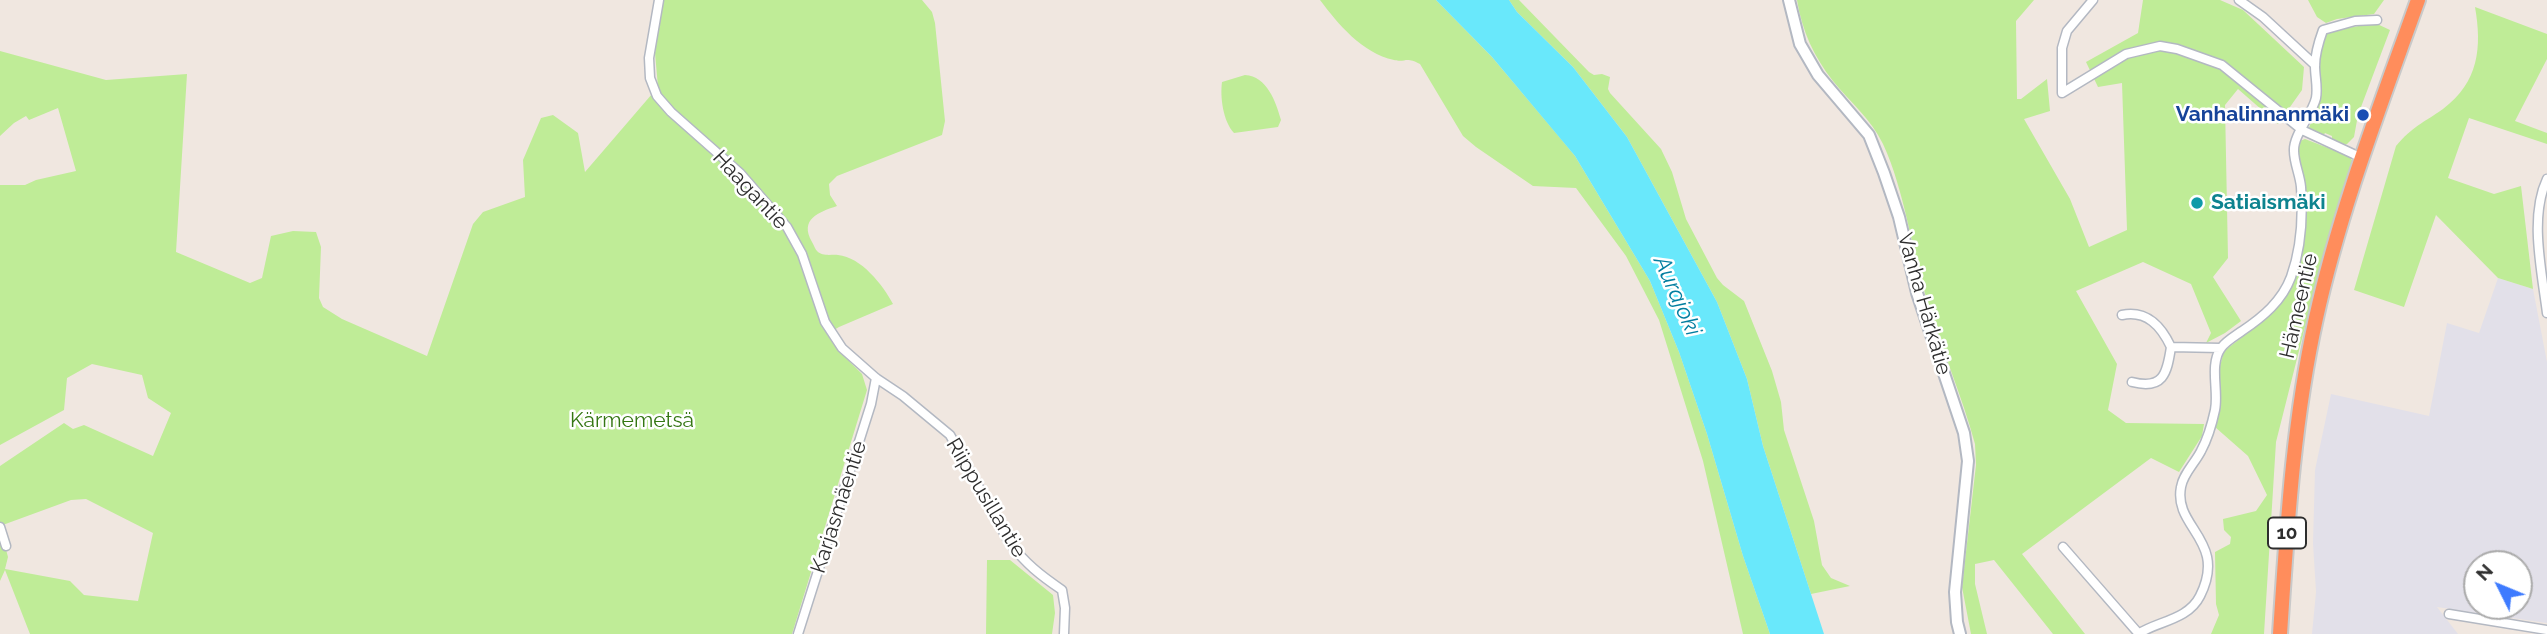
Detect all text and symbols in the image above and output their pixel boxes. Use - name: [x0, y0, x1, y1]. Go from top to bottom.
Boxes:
- place label: Vanhalinnanmäki: [2176, 102, 2349, 128]
- marker: Vanhalinnanmäki: [2355, 107, 2371, 123]
- street label: Haagantie: [707, 145, 793, 235]
- place label: Satiaismäki: [2211, 190, 2326, 216]
- marker: Satiaismäki: [2189, 195, 2205, 211]
- street label: Vanha Härkätie: [1892, 230, 1956, 378]
- street label: Hämeentie: [2275, 251, 2323, 361]
- water label: Aurajoki: [1647, 252, 1707, 340]
- park label: Kärmemetsä: [570, 408, 694, 434]
- street label: Riippusillantie: [940, 434, 1032, 562]
- street label: Karjasmäentie: [806, 438, 872, 576]
- road number: 10: [2268, 518, 2306, 548]
- north arrow: [2463, 550, 2533, 620]
- text: N: [2471, 559, 2497, 585]

